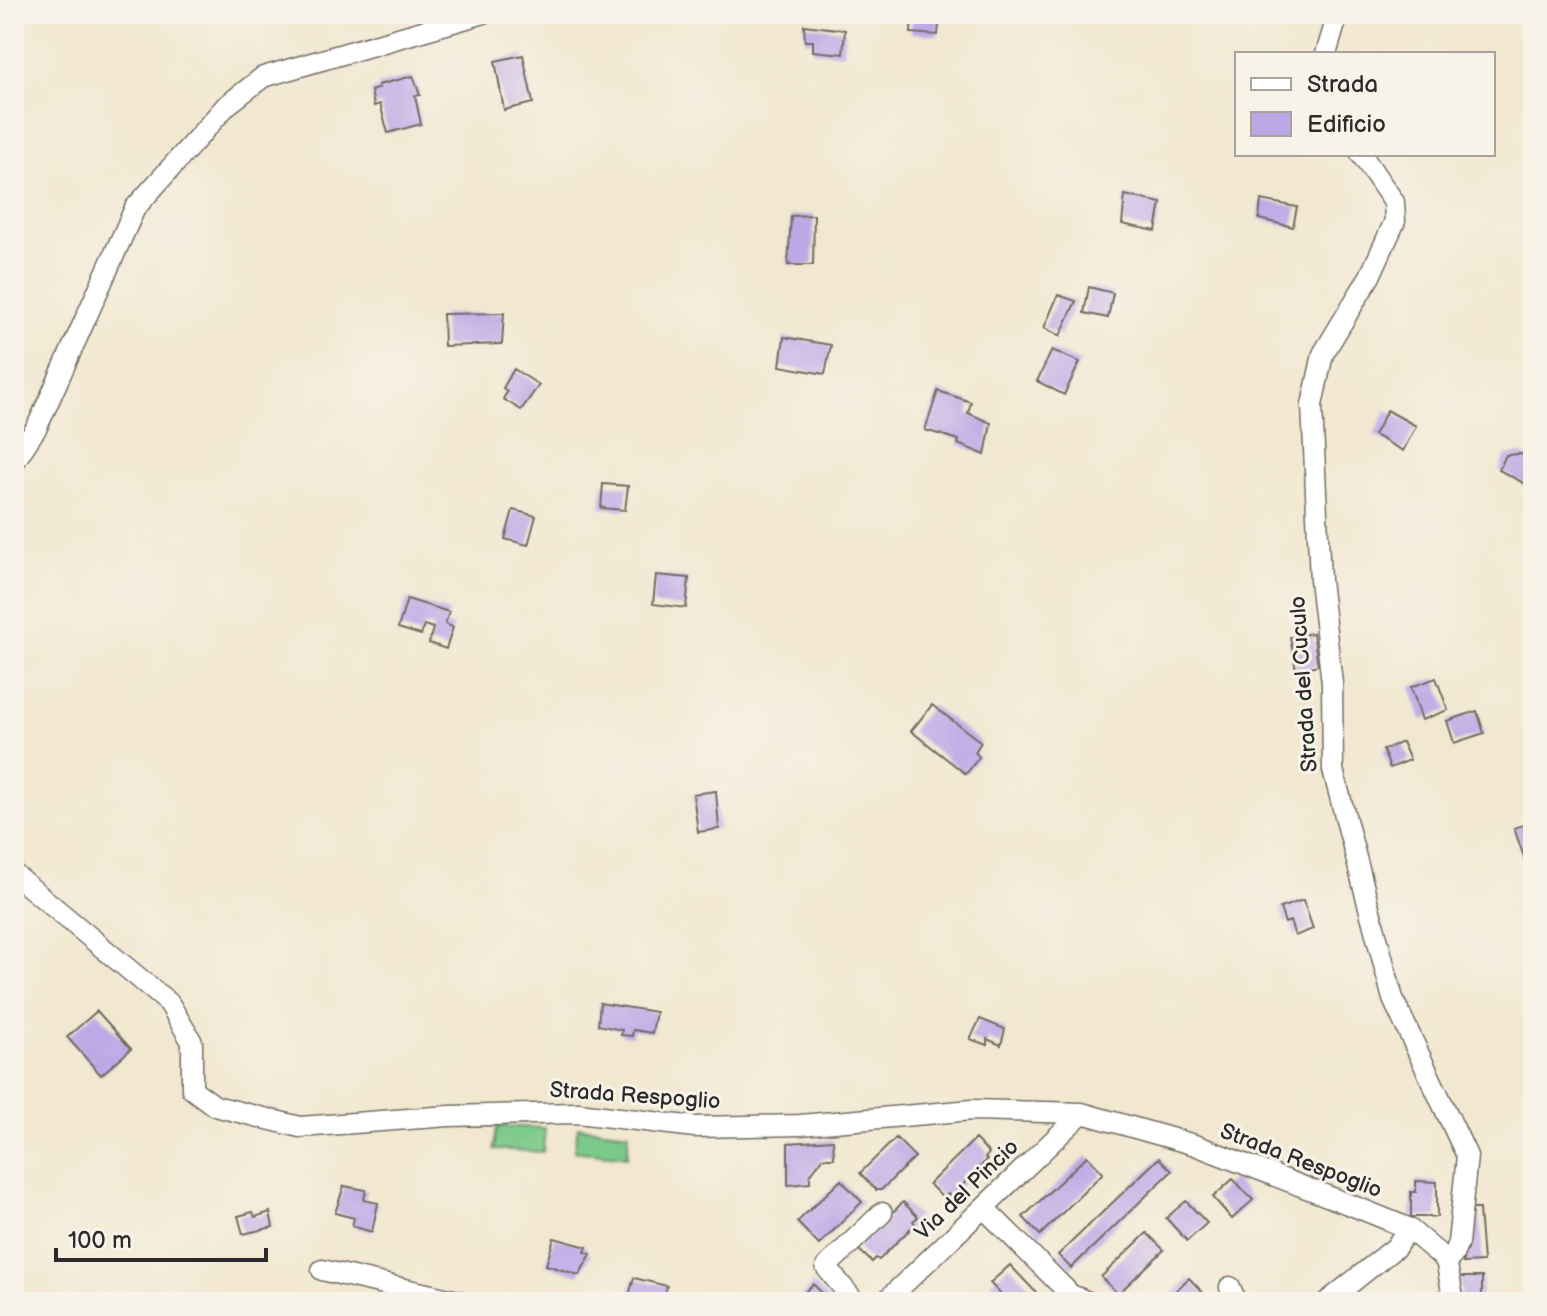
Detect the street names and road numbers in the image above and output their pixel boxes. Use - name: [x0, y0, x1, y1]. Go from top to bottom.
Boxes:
- street label: Strada del Cuculo: [1284, 595, 1324, 773]
- street label: Strada Respoglio: [549, 1077, 721, 1115]
- street label: Strada Respoglio: [1216, 1118, 1386, 1204]
- street label: Via del Pincio: [909, 1134, 1025, 1246]

